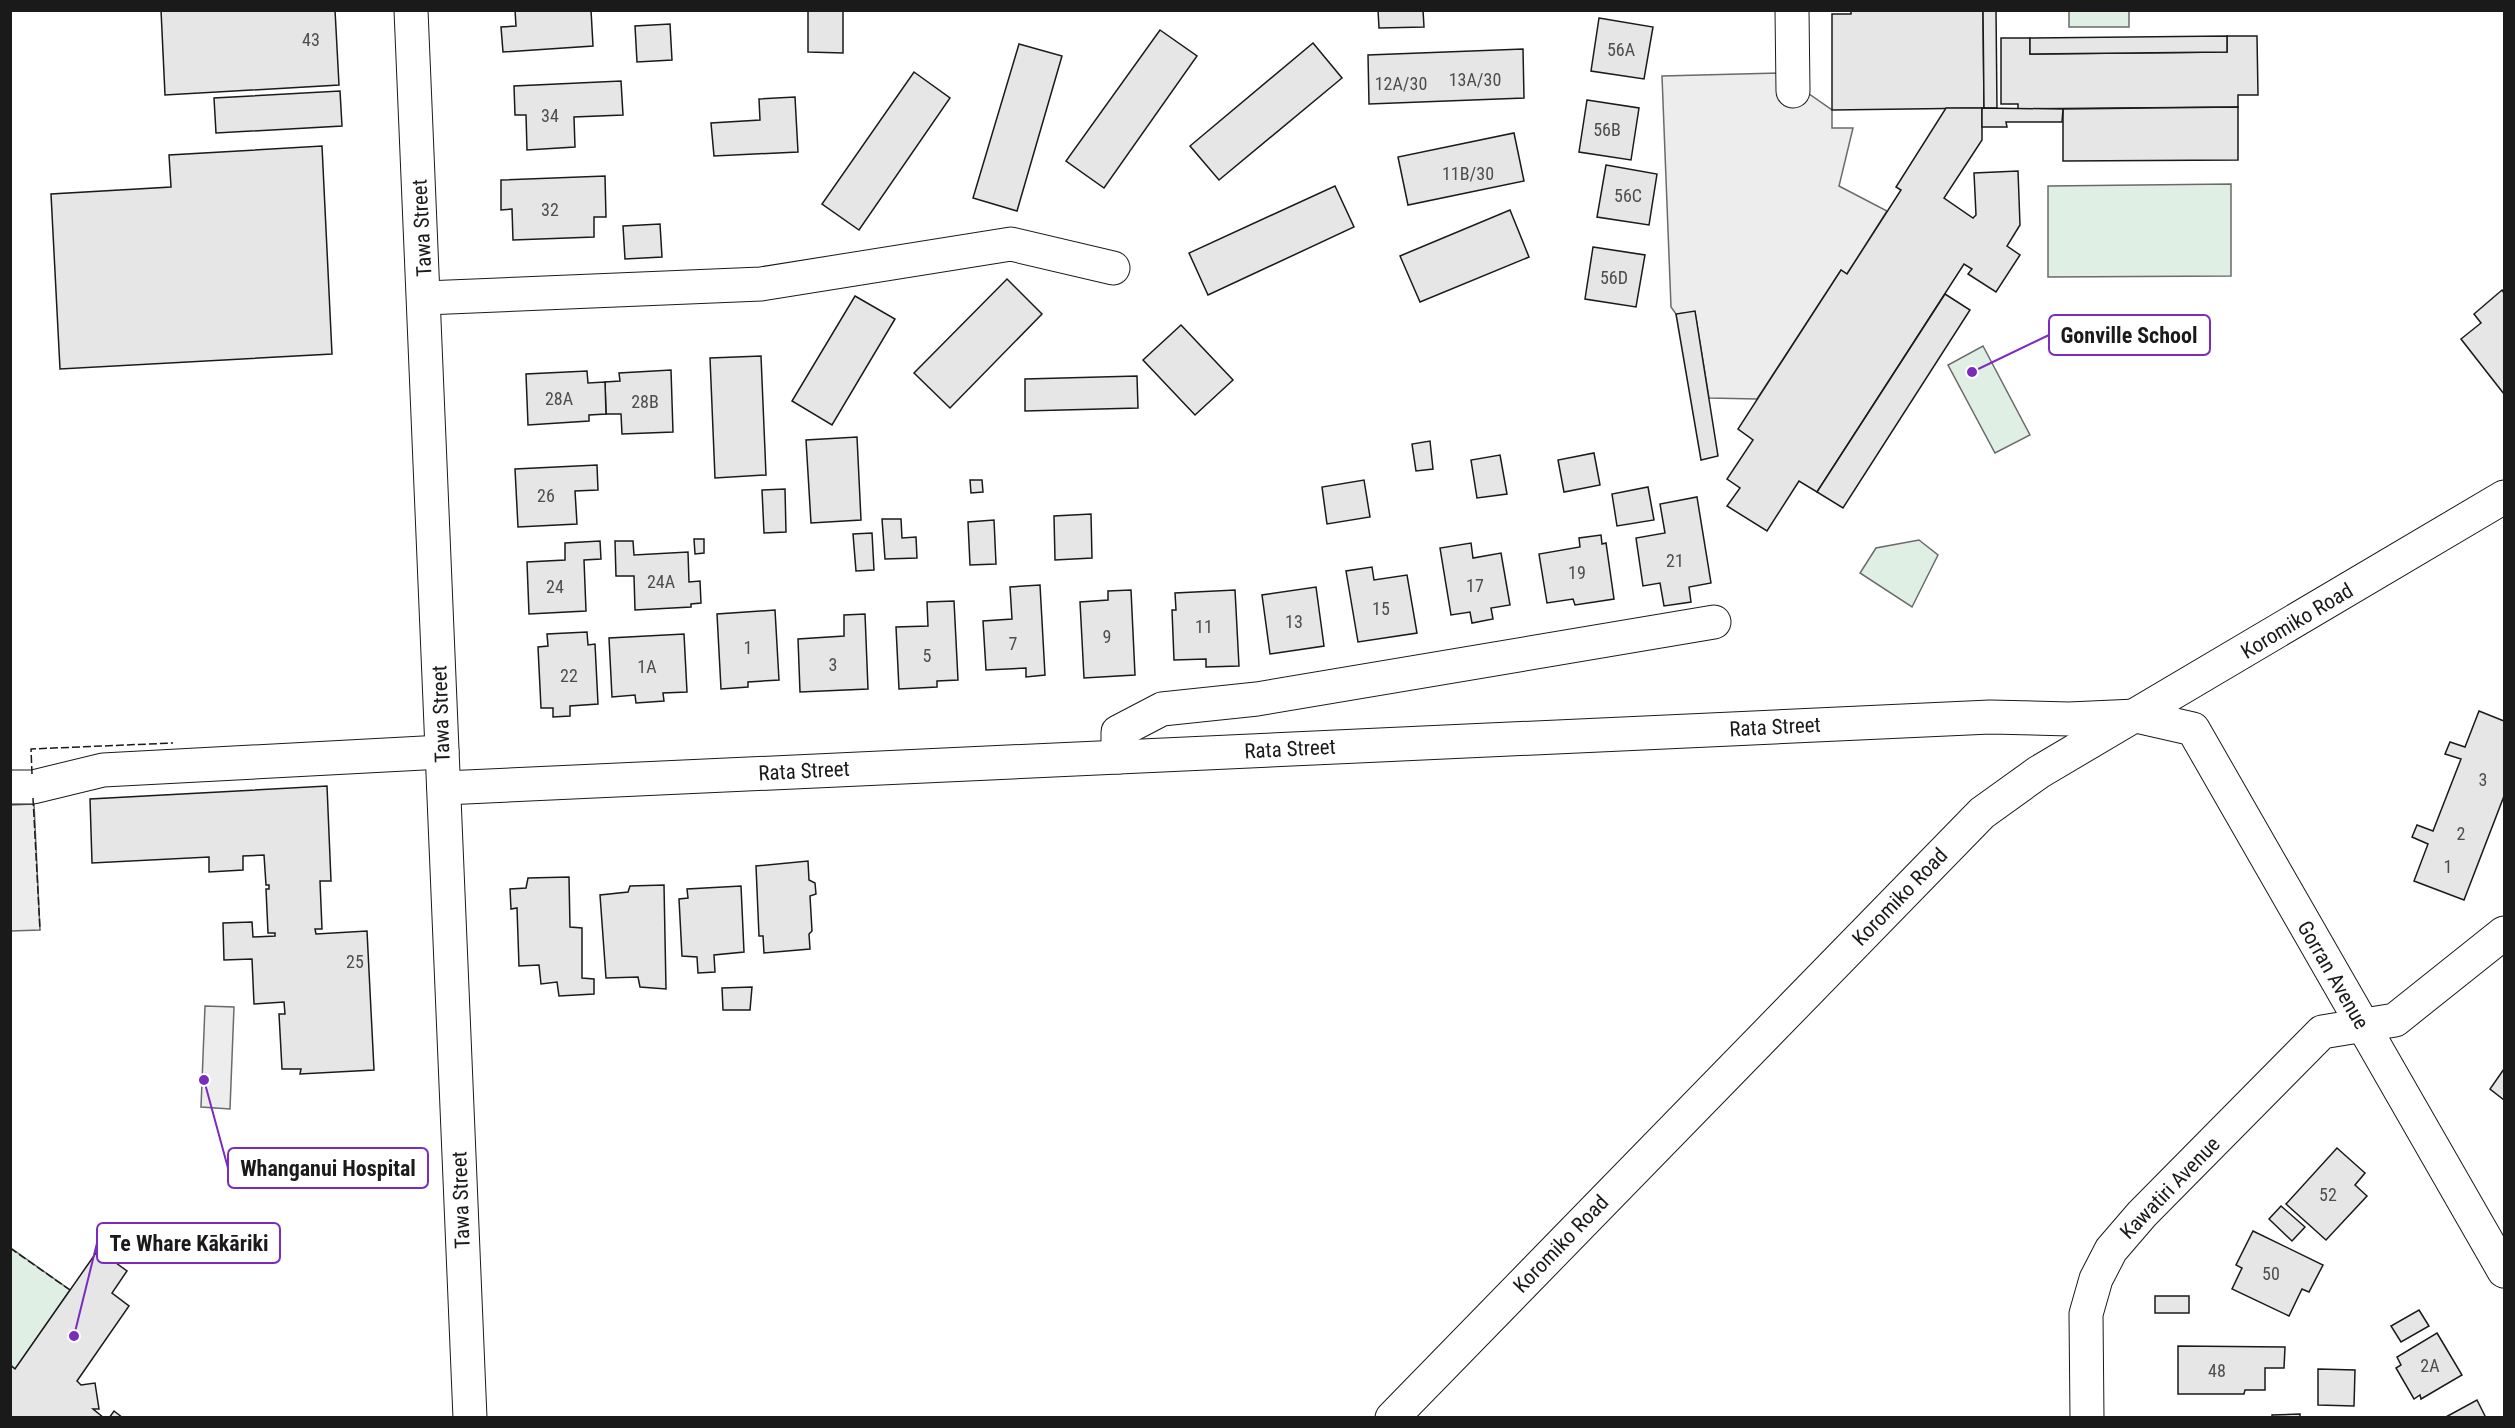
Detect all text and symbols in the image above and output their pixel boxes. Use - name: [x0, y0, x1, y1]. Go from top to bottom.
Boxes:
- house number: 43: [302, 29, 320, 50]
- house number: 56A: [1607, 39, 1636, 60]
- house number: 13A/30: [1449, 69, 1501, 90]
- house number: 12A/30: [1375, 73, 1427, 94]
- house number: 34: [541, 105, 559, 126]
- house number: 56B: [1593, 119, 1621, 140]
- house number: 11B/30: [1442, 163, 1494, 184]
- street label: Tawa Street: [407, 179, 437, 277]
- house number: 56C: [1614, 185, 1642, 206]
- house number: 32: [541, 199, 559, 220]
- house number: 56D: [1600, 267, 1628, 288]
- callout: Gonville School: [2049, 315, 2210, 355]
- text: Gonville School: [2060, 323, 2198, 348]
- house number: 28A: [545, 388, 574, 409]
- house number: 28B: [631, 391, 659, 412]
- house number: 26: [537, 485, 555, 506]
- house number: 21: [1666, 550, 1684, 571]
- house number: 19: [1568, 562, 1586, 583]
- house number: 24A: [647, 571, 676, 592]
- house number: 17: [1466, 575, 1484, 596]
- house number: 24: [546, 576, 564, 597]
- street label: Koromiko Road: [2237, 578, 2357, 664]
- house number: 15: [1372, 598, 1390, 619]
- house number: 13: [1285, 611, 1303, 632]
- house number: 11: [1195, 616, 1213, 637]
- house number: 9: [1103, 626, 1111, 647]
- house number: 7: [1009, 633, 1018, 654]
- house number: 1: [744, 637, 752, 658]
- house number: 5: [923, 645, 932, 666]
- house number: 3: [829, 654, 837, 675]
- house number: 1A: [637, 656, 657, 677]
- street label: Tawa Street: [427, 665, 455, 763]
- house number: 22: [560, 665, 578, 686]
- street label: Rata Street: [1729, 713, 1821, 741]
- street label: Rata Street: [1244, 735, 1336, 763]
- street label: Rata Street: [758, 757, 850, 785]
- house number: 3: [2479, 769, 2487, 790]
- house number: 2: [2457, 823, 2466, 844]
- street label: Koromiko Road: [1848, 843, 1952, 951]
- house number: 1: [2444, 856, 2452, 877]
- street label: Gorran Avenue: [2292, 917, 2374, 1033]
- house number: 25: [346, 951, 364, 972]
- street label: Kawatiri Avenue: [2115, 1132, 2225, 1244]
- callout: Whanganui Hospital: [228, 1148, 428, 1188]
- street label: Tawa Street: [447, 1151, 475, 1249]
- text: Whanganui Hospital: [240, 1156, 416, 1181]
- house number: 52: [2319, 1184, 2337, 1205]
- street label: Koromiko Road: [1509, 1190, 1613, 1298]
- callout: Te Whare Kākāriki: [97, 1223, 280, 1263]
- text: Te Whare Kākāriki: [109, 1231, 269, 1256]
- house number: 50: [2262, 1263, 2280, 1284]
- house number: 2A: [2420, 1355, 2440, 1376]
- house number: 48: [2208, 1360, 2226, 1381]

